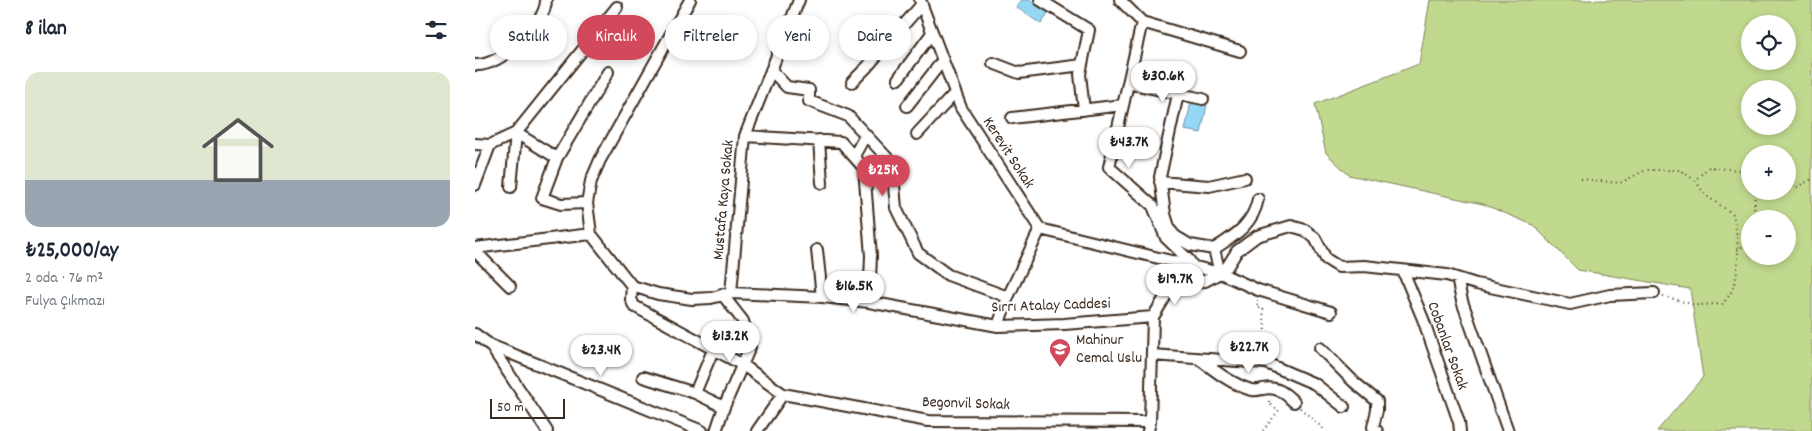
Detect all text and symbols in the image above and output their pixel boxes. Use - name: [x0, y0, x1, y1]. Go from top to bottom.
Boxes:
- text: 8 ilan: [25, 15, 67, 45]
- chip: Satılık: [490, 15, 567, 60]
- chip: Kiralık: [577, 15, 655, 60]
- chip: Filtreler: [665, 15, 757, 60]
- chip: Yeni: [767, 15, 829, 60]
- chip: Daire: [839, 15, 911, 60]
- map controls: [1741, 15, 1796, 265]
- button: locate: [1741, 15, 1796, 70]
- icon: filters: [422, 16, 450, 44]
- pin: ₺30.6K: [1122, 61, 1204, 103]
- text: ₺30.6K: [1142, 65, 1184, 88]
- button: layers: [1741, 80, 1796, 135]
- icon: home: [193, 105, 283, 195]
- street label: Kerevit Sokak: [976, 113, 1040, 193]
- pin: ₺43.7K: [1088, 126, 1170, 169]
- text: ₺43.7K: [1110, 131, 1148, 154]
- street label: Mustafa Kaya Sokak: [707, 139, 741, 261]
- button: +: [1741, 145, 1796, 200]
- pin: ₺25K: [853, 154, 913, 197]
- text: ₺25K: [868, 159, 898, 182]
- button: −: [1741, 210, 1796, 265]
- text: ₺25,000/ay: [25, 237, 118, 267]
- pin: ₺19.7K: [1134, 264, 1216, 306]
- text: 2 oda · 76 m²: [25, 267, 103, 290]
- text: ₺19.7K: [1157, 268, 1193, 291]
- pin: ₺16.5K: [813, 270, 895, 313]
- text: ₺16.5K: [835, 275, 873, 298]
- text: Fulya Çıkmazı: [25, 290, 105, 313]
- street label: Sırrı Atalay Caddesi: [991, 292, 1111, 320]
- street label: Cobanlar Sokak: [1420, 299, 1474, 393]
- pin: ₺13.2K: [689, 320, 771, 363]
- text: ₺13.2K: [712, 325, 748, 348]
- place label: Mahinur Cemal Uslu: [1076, 329, 1142, 370]
- pin: ₺22.7K: [1208, 332, 1290, 374]
- pin: ₺23.4K: [560, 334, 642, 377]
- text: ₺22.7K: [1229, 336, 1269, 359]
- school or university icon: Mahinur Cemal Uslu: [1048, 337, 1072, 368]
- text: ₺23.4K: [581, 339, 621, 362]
- street label: Begonvil Sokak: [922, 391, 1010, 417]
- scale bar: [490, 396, 565, 419]
- text: 50 m: [497, 398, 524, 418]

